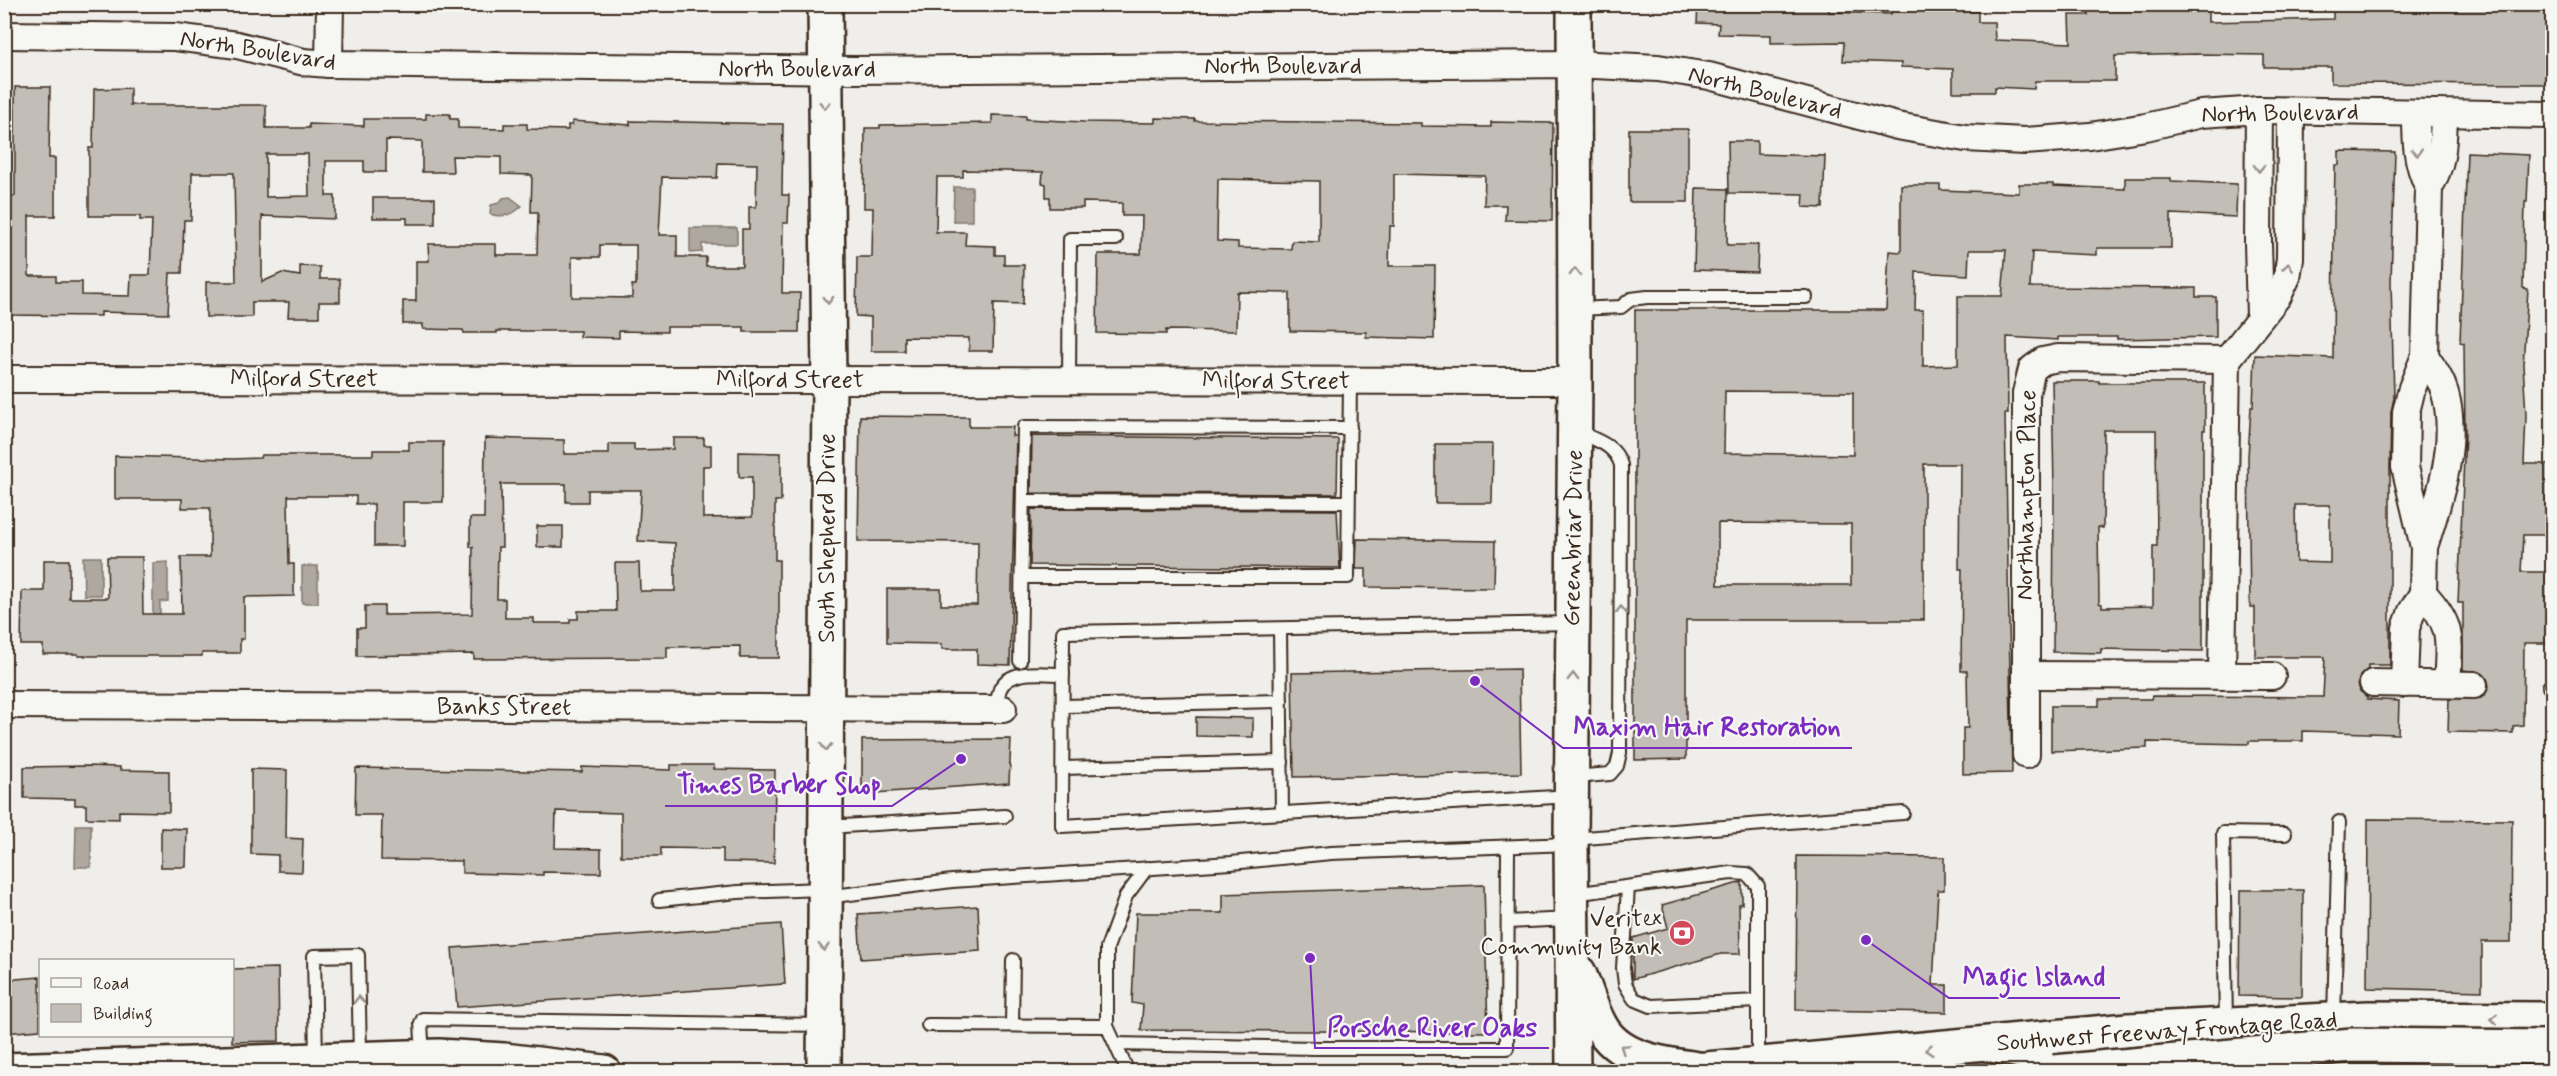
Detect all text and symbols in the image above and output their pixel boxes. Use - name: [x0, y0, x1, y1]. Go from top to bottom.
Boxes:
- street label: North Boulevard: [178, 23, 338, 79]
- street label: North Boulevard: [1204, 51, 1362, 82]
- street label: North Boulevard: [718, 54, 876, 85]
- street label: North Boulevard: [1685, 59, 1845, 127]
- street label: North Boulevard: [2201, 97, 2359, 131]
- one-way arrow: [819, 100, 831, 109]
- one-way arrow: [2410, 147, 2423, 156]
- one-way arrow: [2252, 164, 2265, 173]
- one-way arrow: [2282, 262, 2294, 271]
- one-way arrow: [1569, 268, 1581, 277]
- one-way arrow: [821, 295, 834, 304]
- street label: Milford Street: [230, 364, 378, 397]
- street label: Milford Street: [716, 365, 864, 398]
- street label: Milford Street: [1202, 366, 1350, 399]
- street label: Northhampton Place: [2010, 389, 2044, 601]
- street label: South Shepherd Drive: [812, 433, 843, 643]
- street label: Greenbriar Drive: [1557, 449, 1591, 627]
- one-way arrow: [1615, 606, 1627, 615]
- one-way arrow: [1566, 673, 1579, 682]
- street label: Banks Street: [437, 692, 571, 723]
- callout: Maxim Hair Restoration: [1563, 704, 1852, 748]
- text: Maxim Hair Restoration: [1573, 711, 1841, 745]
- one-way arrow: [819, 742, 832, 751]
- callout: Times Barber Shop: [665, 762, 892, 806]
- text: Times Barber Shop: [677, 769, 881, 803]
- place label: Veritex Community Bank: [1480, 904, 1662, 963]
- bank icon: Veritex Community Bank: [1667, 918, 1697, 948]
- one-way arrow: [818, 943, 830, 952]
- callout: Magic Island: [1949, 954, 2120, 998]
- legend: [39, 959, 234, 1037]
- text: Magic Island: [1963, 961, 2106, 998]
- text: Road: [93, 972, 129, 996]
- one-way arrow: [353, 996, 365, 1005]
- text: Building: [93, 1002, 153, 1028]
- callout: Porsche River Oaks: [1315, 1004, 1549, 1048]
- street label: Southwest Freeway Frontage Road: [1996, 1005, 2339, 1061]
- text: Porsche River Oaks: [1327, 1012, 1537, 1046]
- one-way arrow: [2490, 1013, 2499, 1025]
- one-way arrow: [1924, 1043, 1933, 1056]
- one-way arrow: [1620, 1044, 1631, 1055]

